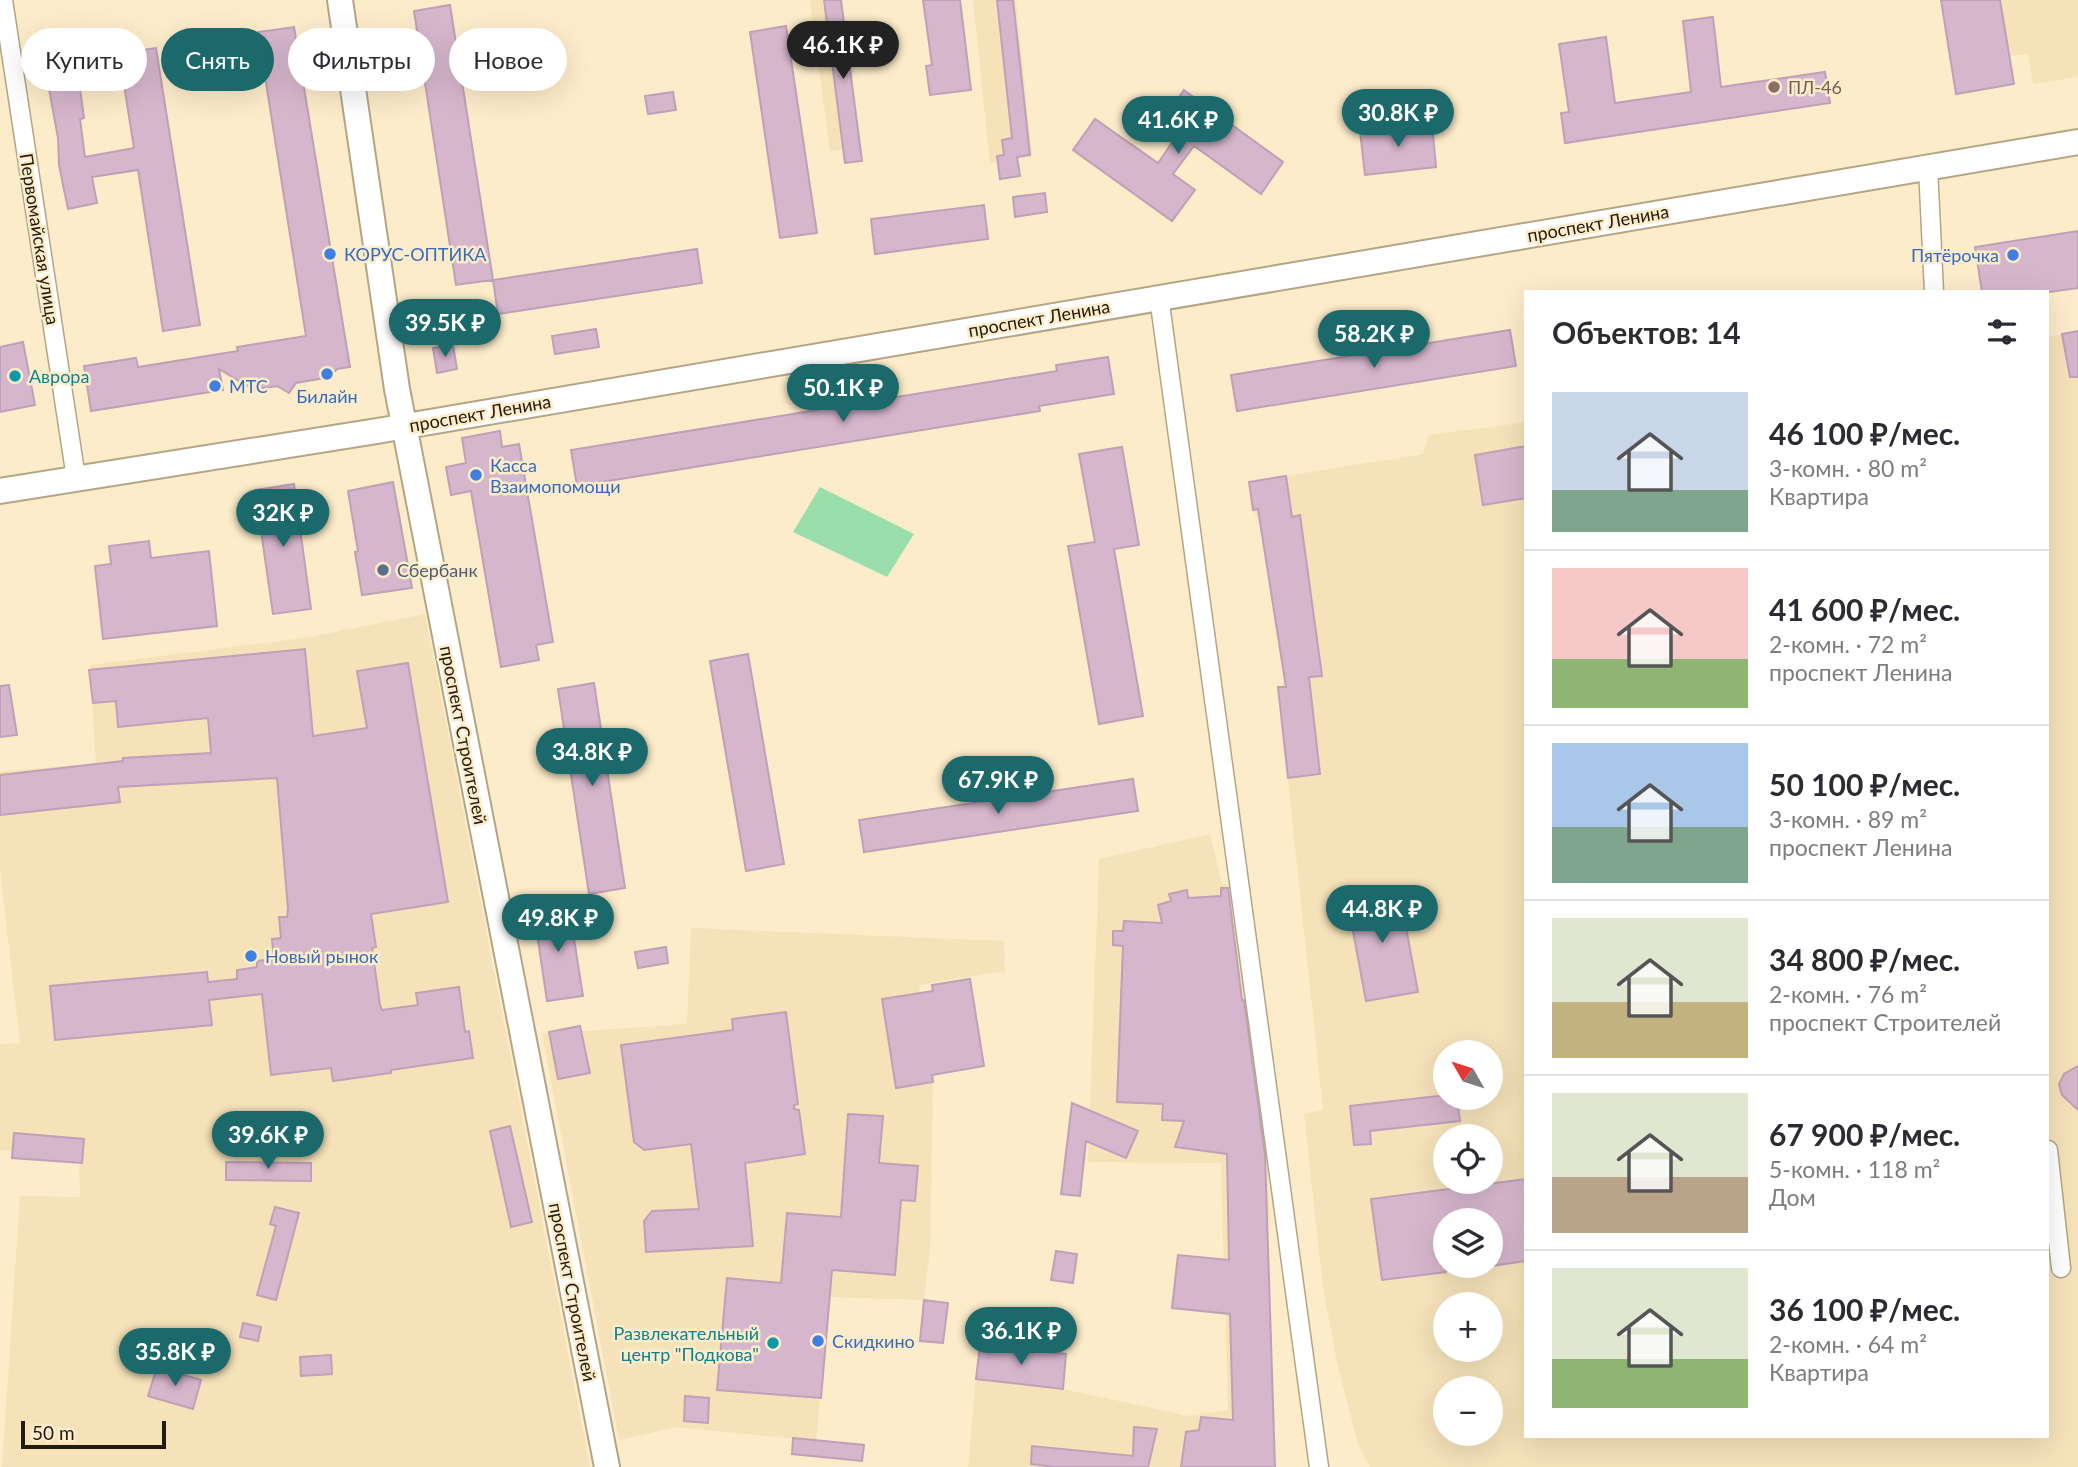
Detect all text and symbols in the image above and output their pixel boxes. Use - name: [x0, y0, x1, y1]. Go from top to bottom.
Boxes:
- pin: 46.1K ₽: [778, 22, 908, 81]
- chip: Купить: [21, 28, 147, 91]
- chip: Снять: [161, 28, 274, 91]
- chip: Фильтры: [288, 28, 435, 91]
- chip: Новое: [449, 28, 567, 91]
- text: 46.1K ₽: [803, 30, 883, 58]
- place label: ПЛ-46: [1788, 76, 1842, 98]
- marker: ПЛ-46: [1766, 79, 1782, 95]
- pin: 30.8K ₽: [1333, 90, 1463, 149]
- pin: 41.6K ₽: [1113, 96, 1243, 156]
- text: 30.8K ₽: [1358, 98, 1438, 126]
- text: 41.6K ₽: [1138, 105, 1218, 133]
- street label: Первомайская улица: [16, 152, 64, 326]
- street label: проспект Ленина: [1525, 200, 1671, 246]
- place label: КОРУС-ОПТИКА: [344, 243, 487, 265]
- place label: Пятёрочка: [1911, 244, 1999, 266]
- marker: КОРУС-ОПТИКА: [322, 246, 338, 262]
- marker: Пятёрочка: [2005, 247, 2021, 263]
- street label: проспект Ленина: [966, 295, 1112, 341]
- pin: 39.5K ₽: [380, 300, 510, 359]
- text: 39.5K ₽: [405, 308, 485, 336]
- pin: 58.2K ₽: [1309, 310, 1439, 370]
- icon: filters: [1983, 313, 2021, 351]
- text: Объектов: 14: [1552, 314, 1741, 350]
- text: 58.2K ₽: [1334, 319, 1414, 347]
- pin: 50.1K ₽: [778, 364, 908, 424]
- place label: Аврора: [29, 365, 89, 387]
- marker: Билайн: [319, 366, 335, 382]
- marker: Аврора: [7, 368, 23, 384]
- text: 50.1K ₽: [803, 373, 883, 401]
- place label: МТС: [229, 375, 268, 397]
- marker: МТС: [207, 378, 223, 394]
- place label: Билайн: [296, 385, 358, 407]
- street label: проспект Ленина: [407, 390, 553, 436]
- text: 46 100 ₽/мес.: [1769, 415, 1960, 451]
- icon: home: [1608, 420, 1692, 504]
- place label: Касса Взаимопомощи: [490, 454, 621, 497]
- text: 3-комн. · 80 m²: [1769, 454, 1927, 482]
- marker: Касса Взаимопомощи: [468, 467, 484, 483]
- text: Квартира: [1769, 482, 1869, 510]
- pin: 32K ₽: [234, 490, 332, 549]
- text: 32K ₽: [252, 498, 314, 526]
- place label: Сбербанк: [397, 559, 478, 581]
- marker: Сбербанк: [375, 562, 391, 578]
- text: 41 600 ₽/мес.: [1769, 591, 1960, 627]
- icon: home: [1608, 596, 1692, 680]
- text: 2-комн. · 72 m²: [1769, 630, 1927, 658]
- street label: проспект Строителей: [436, 644, 492, 826]
- text: проспект Ленина: [1769, 658, 1952, 686]
- pin: 34.8K ₽: [527, 728, 657, 788]
- text: 34.8K ₽: [552, 737, 632, 765]
- pin: 67.9K ₽: [933, 756, 1063, 816]
- text: 67.9K ₽: [958, 765, 1038, 793]
- text: 50 100 ₽/мес.: [1769, 766, 1960, 802]
- icon: home: [1608, 771, 1692, 855]
- text: 3-комн. · 89 m²: [1769, 805, 1927, 833]
- text: проспект Ленина: [1769, 833, 1952, 861]
- pin: 44.8K ₽: [1317, 886, 1447, 945]
- pin: 49.8K ₽: [493, 894, 623, 954]
- text: 44.8K ₽: [1342, 894, 1422, 922]
- text: 49.8K ₽: [518, 903, 598, 931]
- text: 34 800 ₽/мес.: [1769, 941, 1960, 977]
- place label: Новый рынок: [265, 945, 379, 967]
- icon: home: [1608, 946, 1692, 1030]
- marker: Новый рынок: [243, 948, 259, 964]
- text: 2-комн. · 76 m²: [1769, 980, 1927, 1008]
- text: проспект Строителей: [1769, 1008, 2001, 1036]
- north arrow: [1433, 1040, 1503, 1110]
- map controls: [1433, 1040, 1503, 1446]
- pin: 39.6K ₽: [203, 1112, 333, 1171]
- text: 67 900 ₽/мес.: [1769, 1116, 1960, 1152]
- text: 39.6K ₽: [228, 1120, 308, 1148]
- icon: home: [1608, 1121, 1692, 1205]
- button: locate: [1433, 1124, 1503, 1194]
- text: 5-комн. · 118 m²: [1769, 1155, 1940, 1183]
- text: Дом: [1769, 1183, 1816, 1211]
- street label: проспект Строителей: [545, 1201, 601, 1383]
- button: layers: [1433, 1208, 1503, 1278]
- text: 36 100 ₽/мес.: [1769, 1291, 1960, 1327]
- button: +: [1433, 1292, 1503, 1362]
- icon: home: [1608, 1296, 1692, 1380]
- pin: 36.1K ₽: [956, 1308, 1086, 1367]
- text: 36.1K ₽: [981, 1316, 1061, 1344]
- place label: Развлекательный центр "Подкова": [614, 1322, 759, 1365]
- pin: 35.8K ₽: [110, 1328, 240, 1388]
- place label: Скидкино: [832, 1330, 915, 1352]
- text: 2-комн. · 64 m²: [1769, 1330, 1927, 1358]
- marker: Скидкино: [810, 1333, 826, 1349]
- marker: Развлекательный центр "Подкова": [765, 1335, 781, 1351]
- text: 35.8K ₽: [135, 1337, 215, 1365]
- text: Квартира: [1769, 1358, 1869, 1386]
- button: −: [1433, 1376, 1503, 1446]
- scale bar: [21, 1418, 166, 1450]
- text: 50 m: [32, 1421, 75, 1444]

